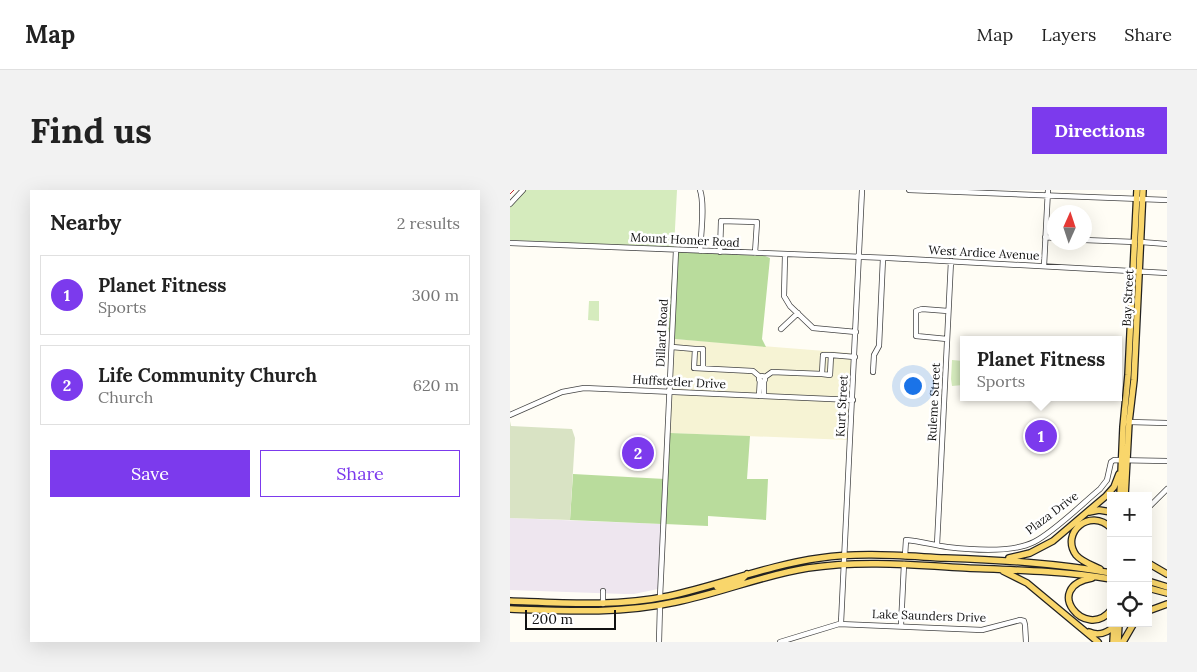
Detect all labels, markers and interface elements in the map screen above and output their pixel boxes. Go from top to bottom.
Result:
text: Map [25,19,75,50]
text: Map [977,23,1013,46]
text: Layers [1041,23,1096,46]
text: Share [1124,23,1172,46]
button: Directions [1032,107,1167,154]
text: Find us [30,108,152,153]
north arrow [1047,205,1092,250]
text: Nearby [50,209,121,236]
text: 2 results [397,213,460,233]
street label: Mount Homer Road [630,229,740,250]
street label: West Ardice Avenue [928,242,1040,263]
street label: Bay Street [1119,269,1137,327]
text: Planet Fitness [98,273,227,297]
text: 1 [64,285,70,305]
text: 300 m [412,285,459,305]
text: Sports [98,297,147,317]
street label: Dillard Road [652,298,671,367]
popup [960,336,1122,401]
text: Planet Fitness [977,347,1105,371]
street label: Ruleme Street [924,362,943,442]
text: Life Community Church [98,363,317,387]
text: Sports [977,371,1025,391]
street label: Huffstetler Drive [632,372,727,391]
your location [900,373,926,399]
street label: Kurt Street [832,374,851,437]
text: 2 [63,375,71,395]
text: 620 m [413,375,459,395]
text: Church [98,387,153,407]
pin: 1 [1025,417,1057,455]
pin: 2 [622,434,654,472]
button: Save [50,450,250,497]
button: Share [260,450,460,497]
street label: Plaza Drive [1022,488,1081,537]
map controls [1107,492,1152,627]
button: + [1107,492,1152,537]
button: − [1107,537,1152,582]
button: locate [1107,582,1152,627]
street label: Lake Saunders Drive [872,606,987,625]
scale bar [525,607,616,630]
text: 200 m [532,610,573,628]

